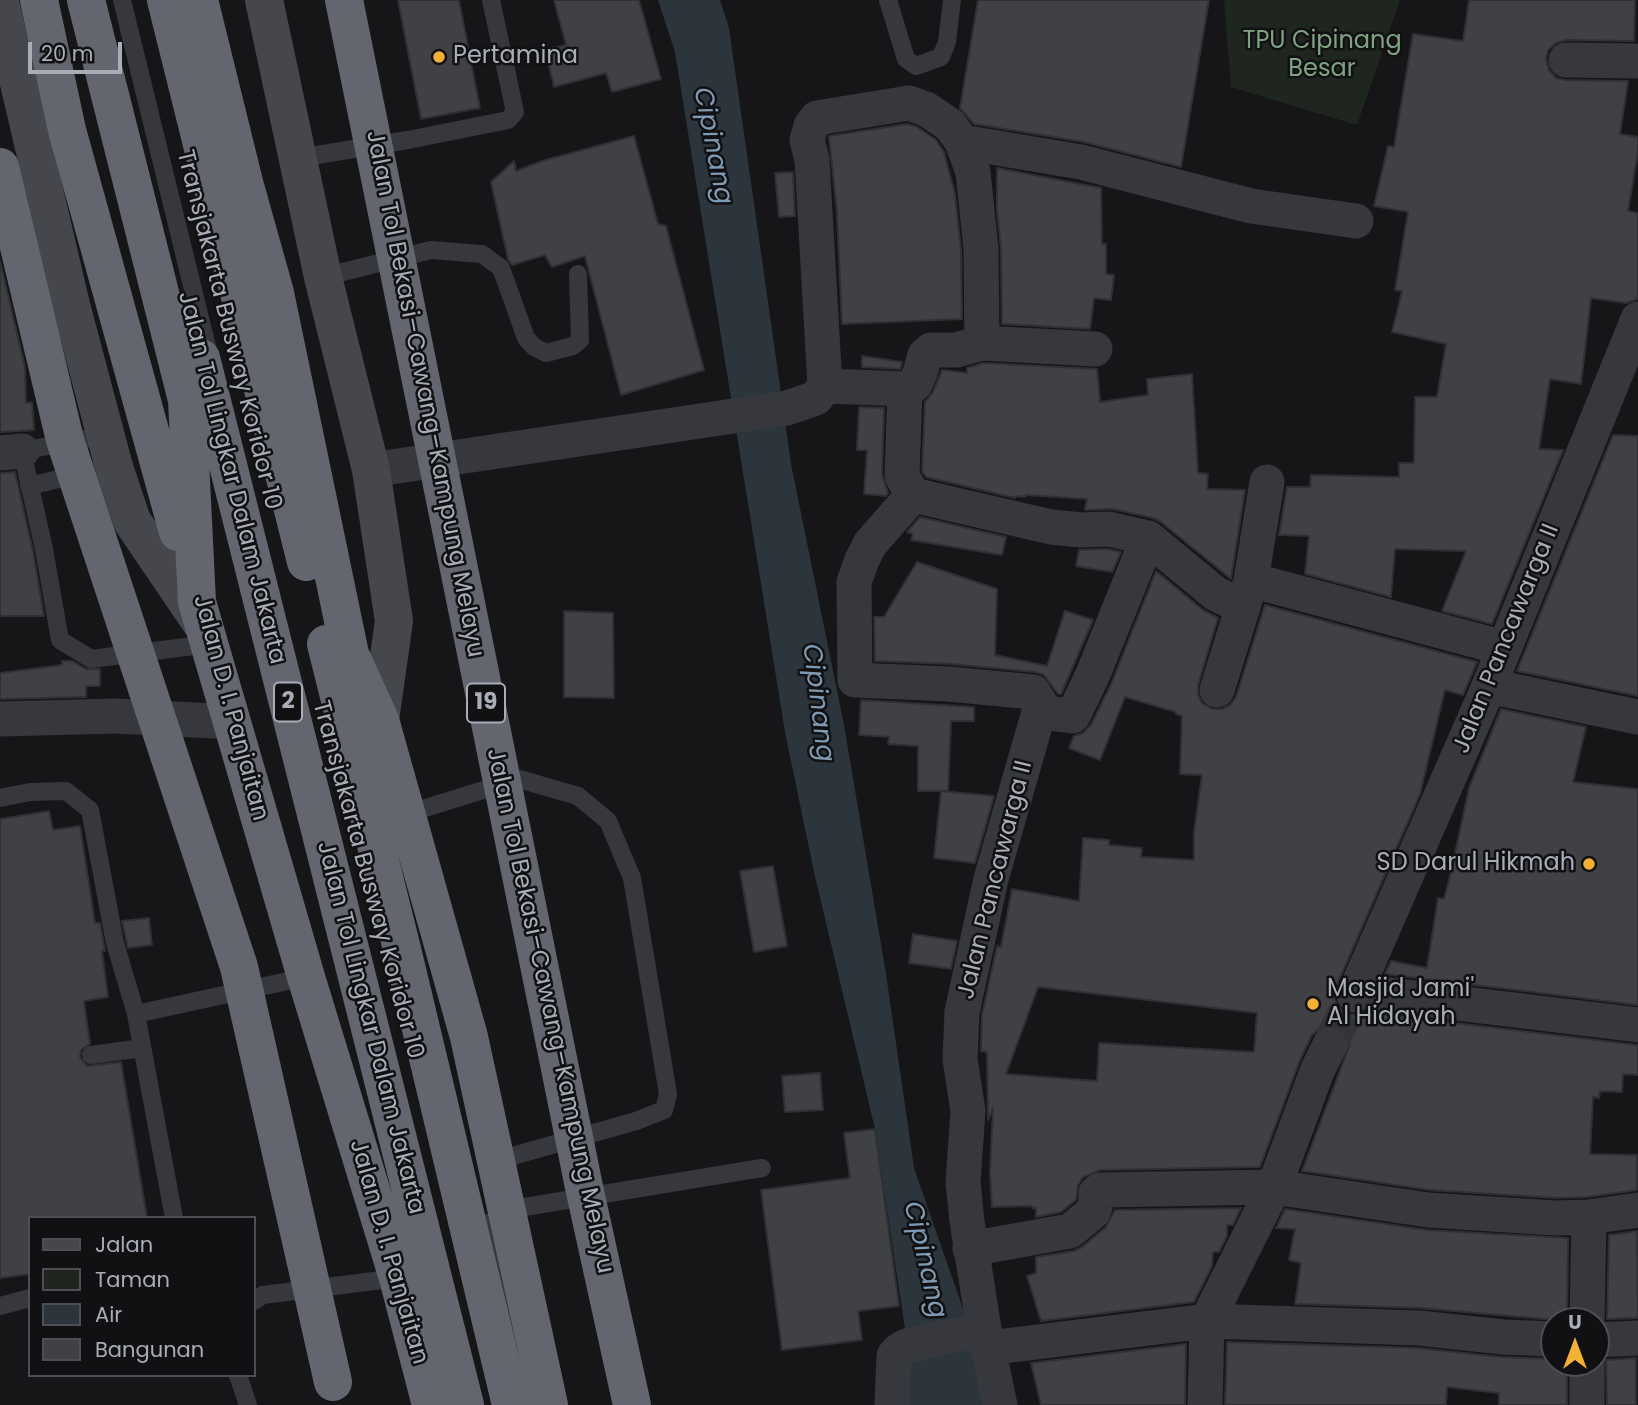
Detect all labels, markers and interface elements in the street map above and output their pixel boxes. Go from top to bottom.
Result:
scale bar [32,28,126,72]
park label: TPU Cipinang Besar [1242,28,1402,84]
text: 20 m [41,39,94,68]
place label: Pertamina [453,43,578,71]
marker: Pertamina [431,49,447,65]
water label: Cipinang [685,85,739,207]
street label: Jalan Tol Bekasi–Cawang–Kampung Melayu [359,128,489,660]
street label: Transjakarta Busway Koridor 10 [169,147,287,513]
street label: Jalan Tol Lingkar Dalam Jakarta [171,289,291,667]
street label: Jalan Pancawarga II [1448,520,1566,758]
street label: Jalan D. I. Panjaitan [186,592,274,824]
water label: Cipinang [794,642,840,764]
road number: 2 [274,682,302,722]
road number: 19 [467,684,505,722]
street label: Transjakarta Busway Koridor 10 [305,698,429,1062]
street label: Jalan Tol Bekasi–Cawang–Kampung Melayu [479,746,619,1276]
street label: Jalan Pancawarga II [952,758,1040,1002]
street label: Jalan Tol Lingkar Dalam Jakarta [310,839,430,1217]
place label: SD Darul Hikmah [1377,850,1575,878]
marker: SD Darul Hikmah [1581,856,1597,872]
place label: Masjid Jami' Al Hidayah [1327,976,1474,1032]
marker: Masjid Jami' Al Hidayah [1305,996,1321,1012]
street label: Jalan D. I. Panjaitan [342,1136,434,1368]
water label: Cipinang [895,1199,953,1321]
legend [28,1216,256,1377]
text: Jalan [95,1230,153,1259]
text: Taman [95,1265,170,1294]
text: Air [95,1300,122,1329]
north arrow [1540,1307,1610,1377]
text: U [1568,1309,1582,1336]
text: Bangunan [95,1335,204,1364]

